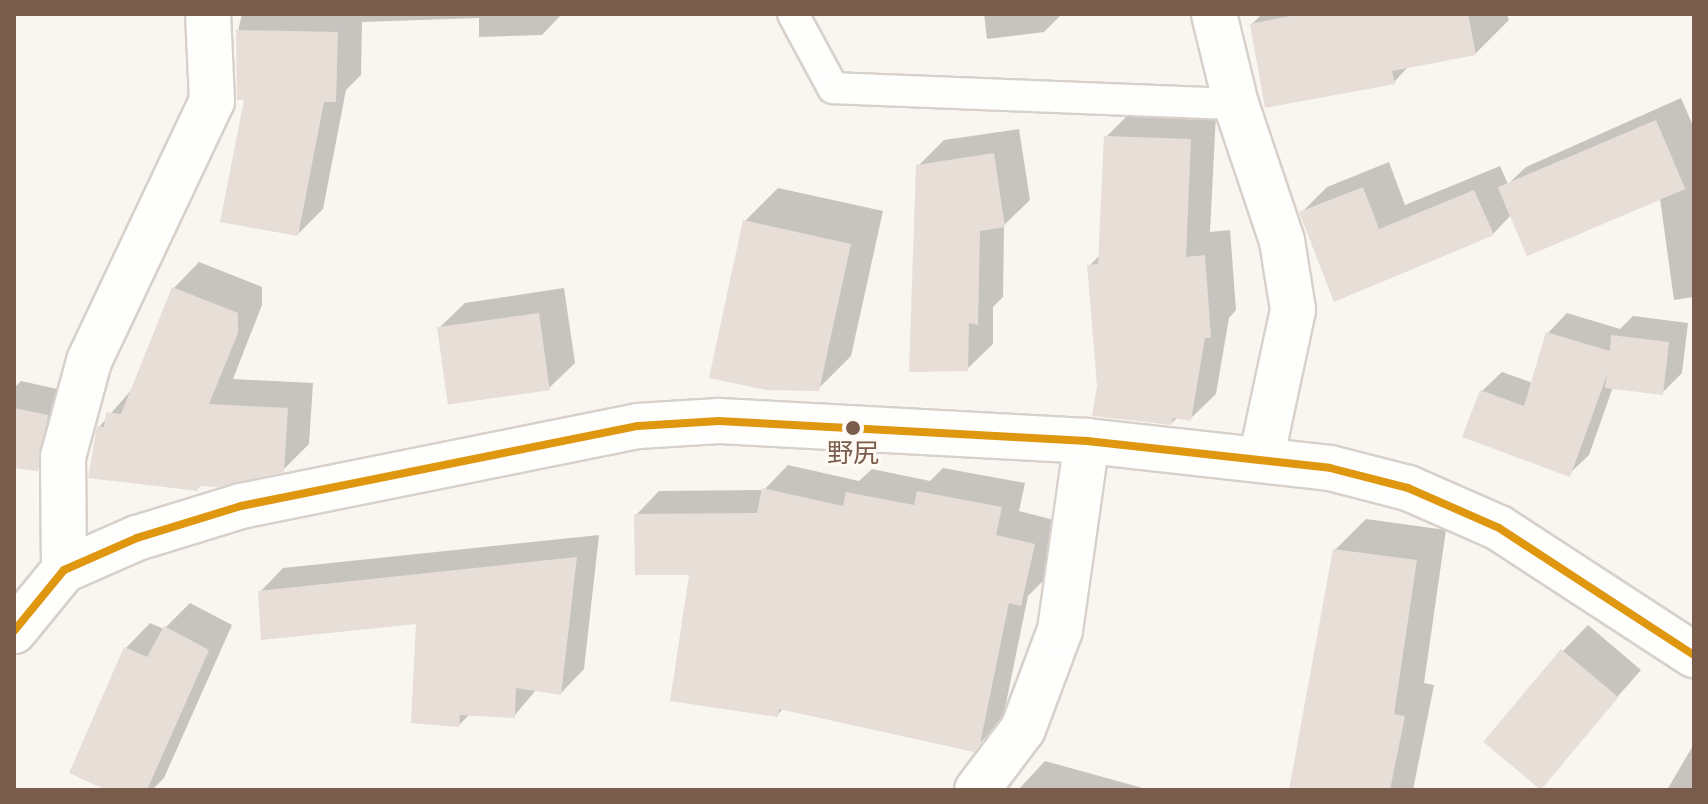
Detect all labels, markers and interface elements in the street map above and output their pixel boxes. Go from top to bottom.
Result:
marker: 野尻 [845,420,861,436]
place label: 野尻 [827,439,879,471]

